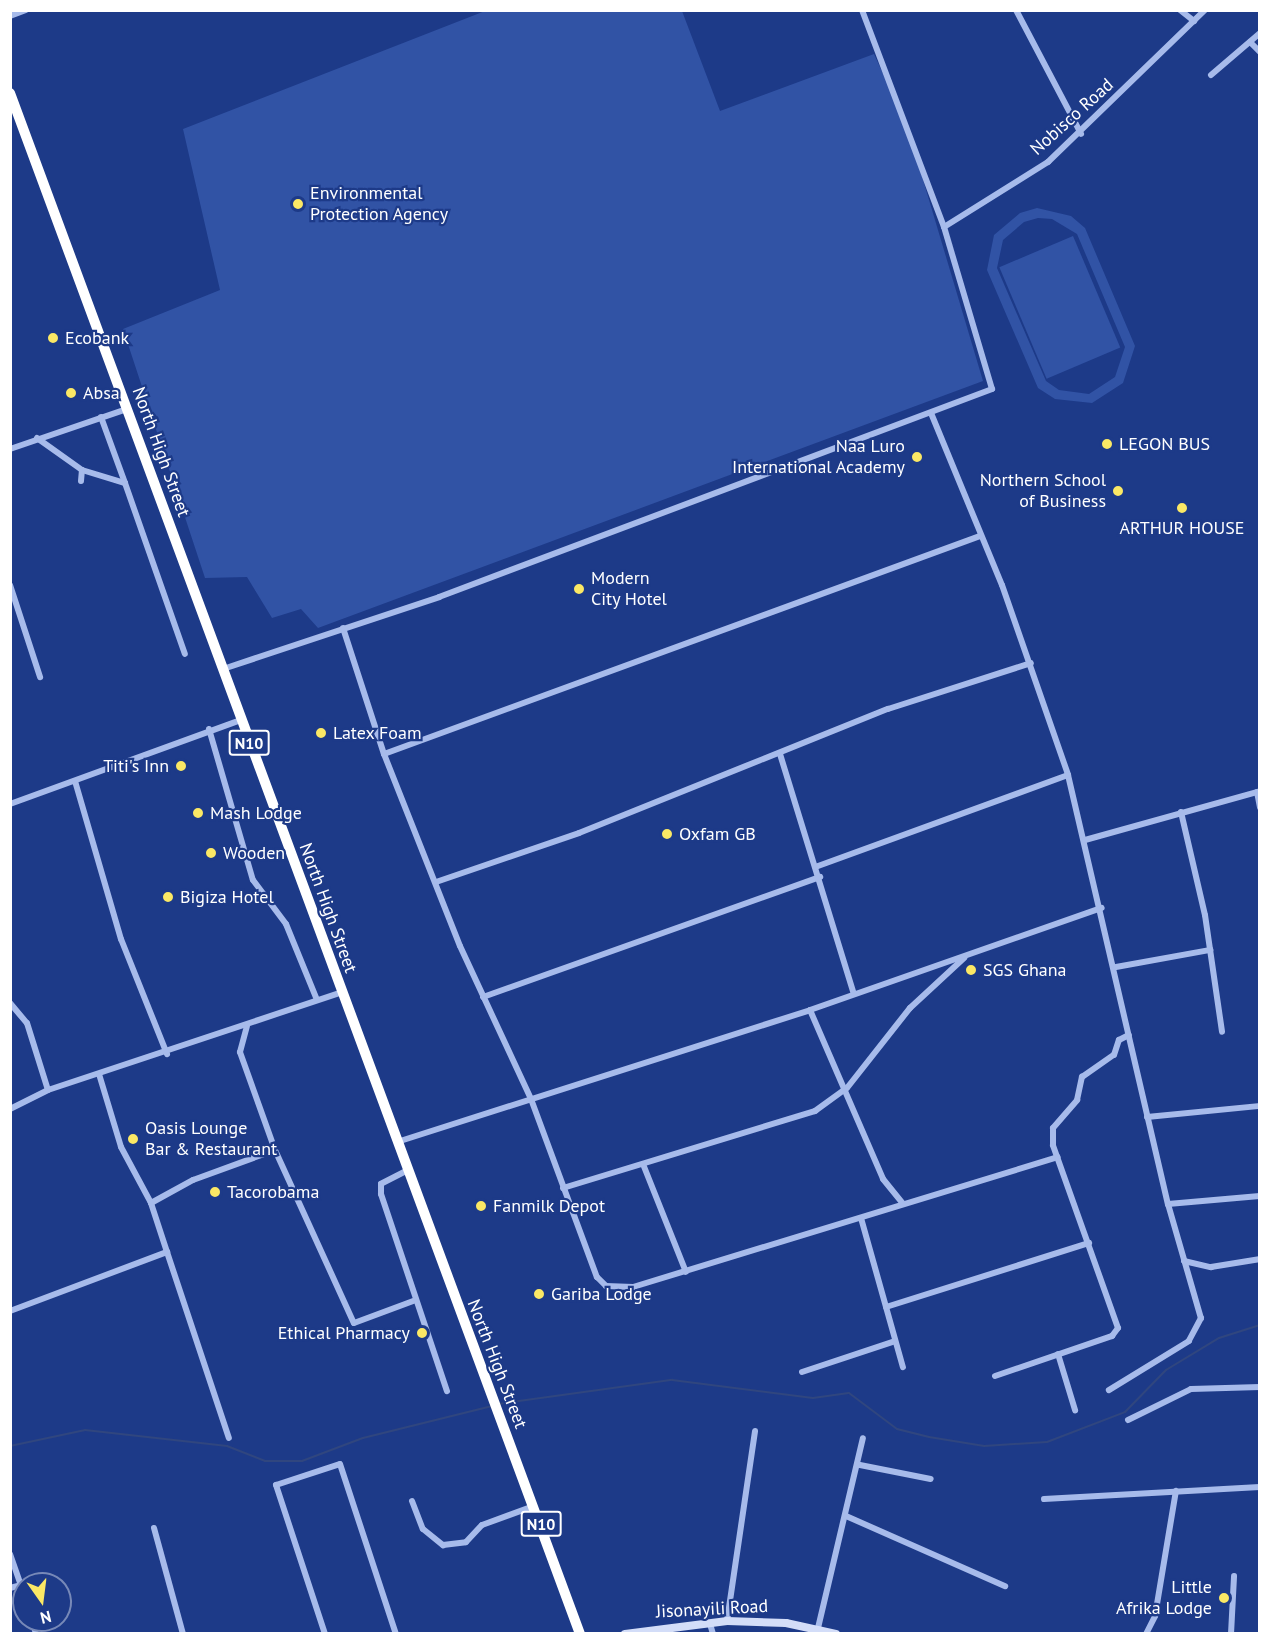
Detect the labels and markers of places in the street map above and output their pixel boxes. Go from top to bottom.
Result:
place label: Environmental Protection Agency [310,183,449,226]
marker: Environmental Protection Agency [291,197,305,211]
place label: Ecobank [65,327,129,349]
marker: Ecobank [46,331,60,345]
place label: Absa [83,382,120,404]
marker: Absa [64,386,78,400]
place label: LEGON BUS [1119,433,1210,455]
place label: Naa Luro International Academy [731,436,905,478]
marker: LEGON BUS [1100,437,1114,451]
marker: Naa Luro International Academy [910,450,924,464]
place label: Northern School of Business [980,470,1106,512]
marker: Northern School of Business [1111,484,1125,498]
marker: ARTHUR HOUSE [1175,501,1189,515]
place label: ARTHUR HOUSE [1120,517,1244,539]
place label: Modern City Hotel [591,568,667,610]
marker: Modern City Hotel [572,582,586,596]
place label: Latex Foam [333,722,422,744]
marker: Latex Foam [314,726,328,740]
place label: Titi's Inn [103,755,169,777]
marker: Titi's Inn [174,759,188,773]
place label: Mash Lodge [210,802,302,824]
marker: Mash Lodge [191,806,205,820]
place label: Oxfam GB [679,823,756,845]
marker: Oxfam GB [660,827,674,841]
place label: Wooden [223,842,285,864]
marker: Wooden [204,846,218,860]
place label: Bigiza Hotel [180,886,274,908]
marker: Bigiza Hotel [161,890,175,904]
place label: SGS Ghana [983,959,1067,981]
marker: SGS Ghana [964,963,978,977]
place label: Oasis Lounge Bar & Restaurant [145,1118,277,1160]
marker: Oasis Lounge Bar & Restaurant [126,1132,140,1146]
place label: Tacorobama [227,1181,319,1203]
marker: Tacorobama [208,1185,222,1199]
place label: Fanmilk Depot [493,1195,606,1217]
marker: Fanmilk Depot [474,1199,488,1213]
place label: Gariba Lodge [551,1283,652,1305]
marker: Gariba Lodge [532,1287,546,1301]
place label: Ethical Pharmacy [278,1322,410,1344]
marker: Ethical Pharmacy [415,1326,429,1340]
place label: Little Afrika Lodge [1116,1577,1212,1620]
marker: Little Afrika Lodge [1217,1591,1231,1605]

